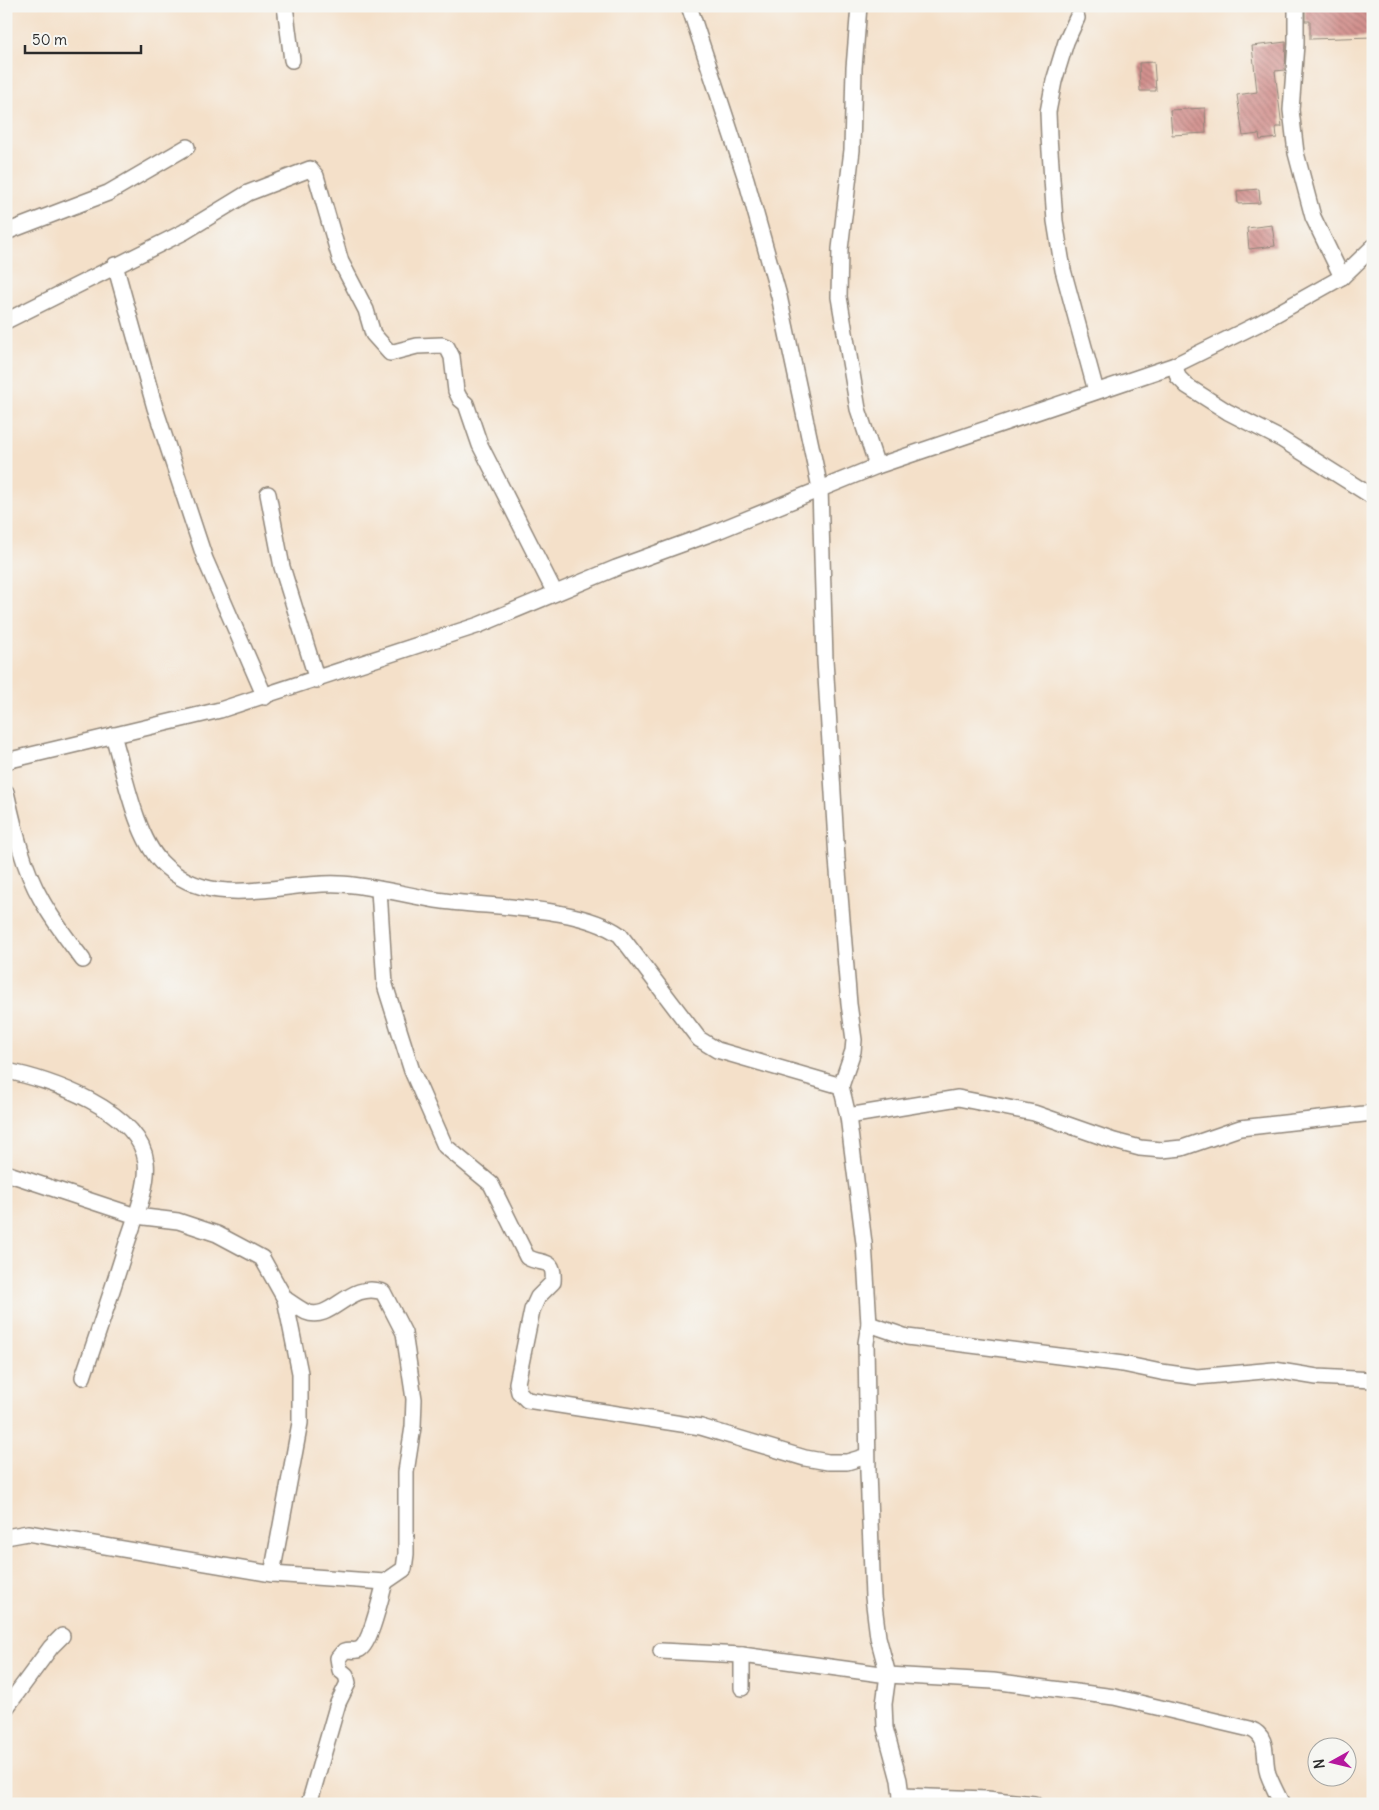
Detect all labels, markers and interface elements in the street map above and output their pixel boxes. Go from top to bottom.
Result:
scale bar [25,22,141,54]
text: 50 m [32,30,67,49]
north arrow [1306,1738,1356,1788]
text: N [1310,1758,1329,1770]

